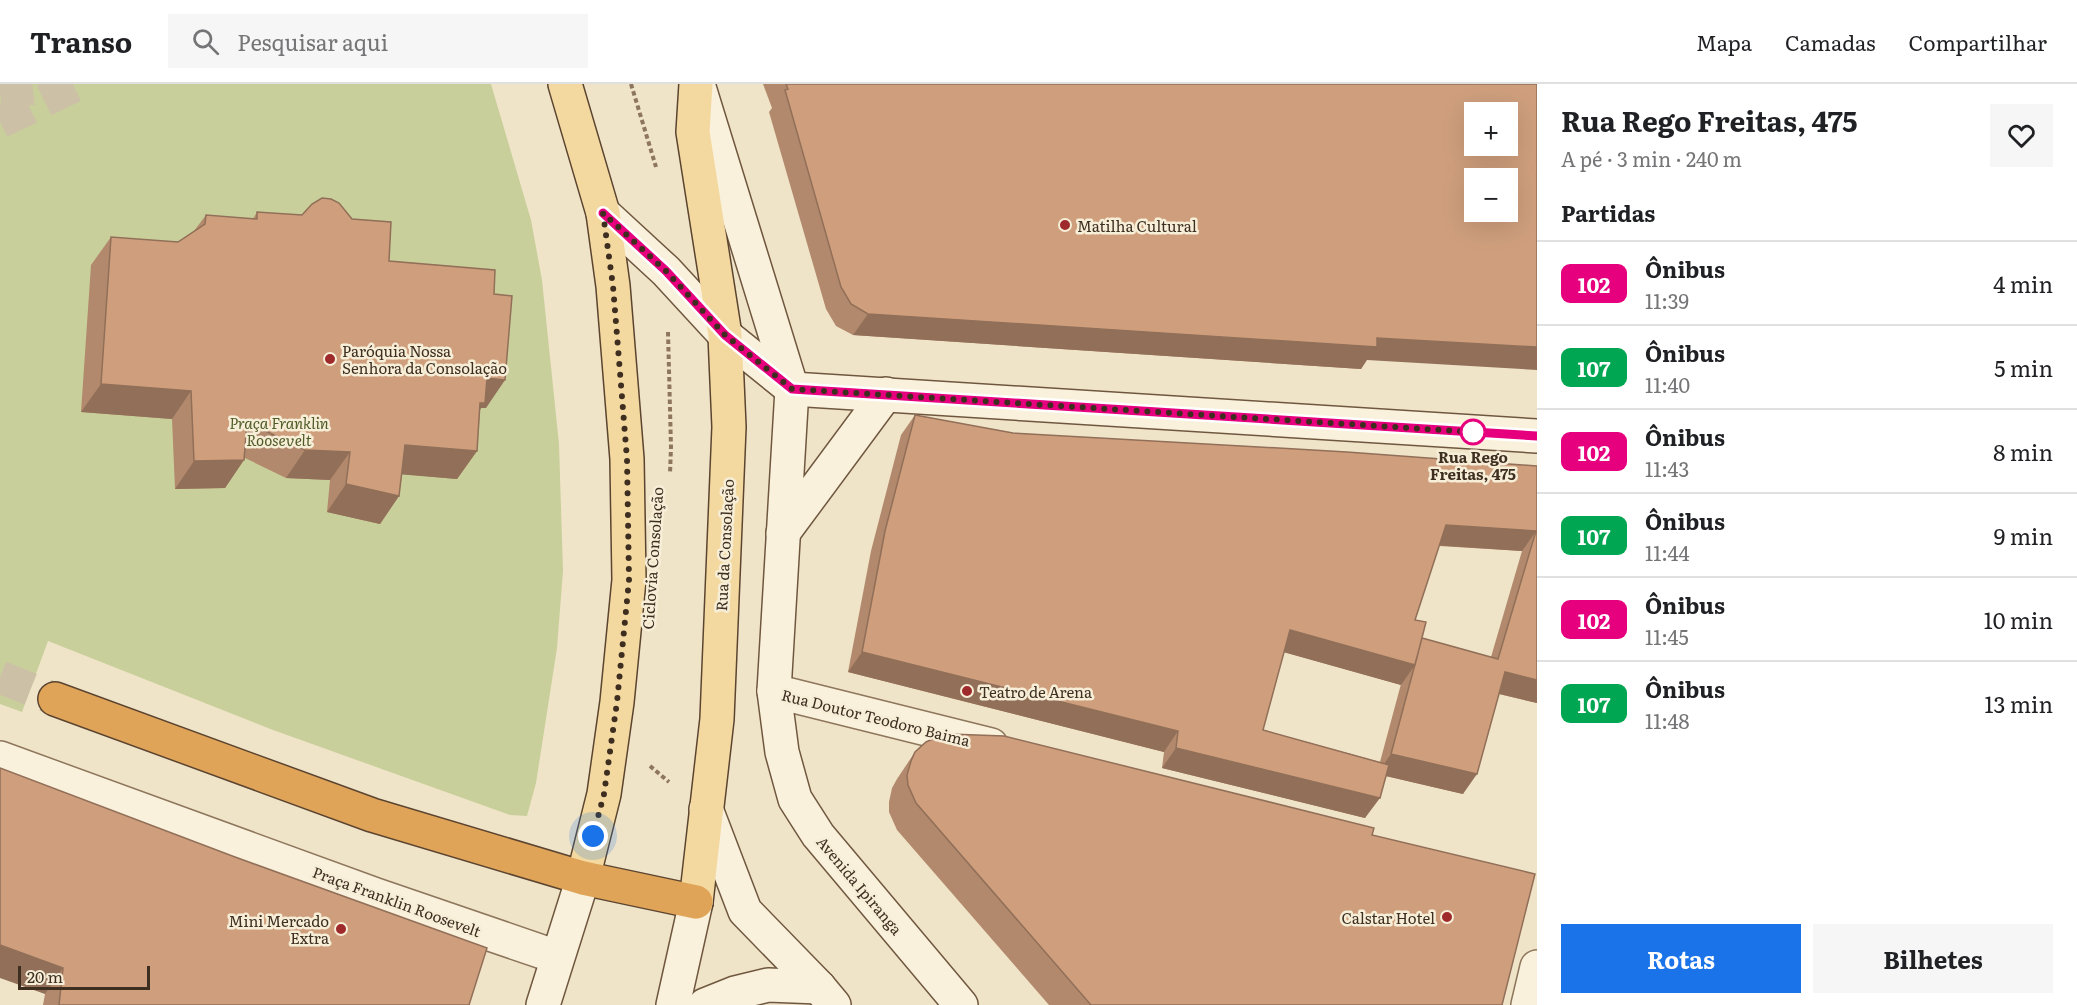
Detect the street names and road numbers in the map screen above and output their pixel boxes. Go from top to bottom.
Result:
street label: Rua da Consolação [709,478,739,612]
street label: Ciclovia Consolação [636,486,668,630]
street label: Rua Doutor Teodoro Baima [779,682,973,752]
street label: Avenida Ipiranga [812,831,909,940]
street label: Praça Franklin Roosevelt [310,860,484,942]

